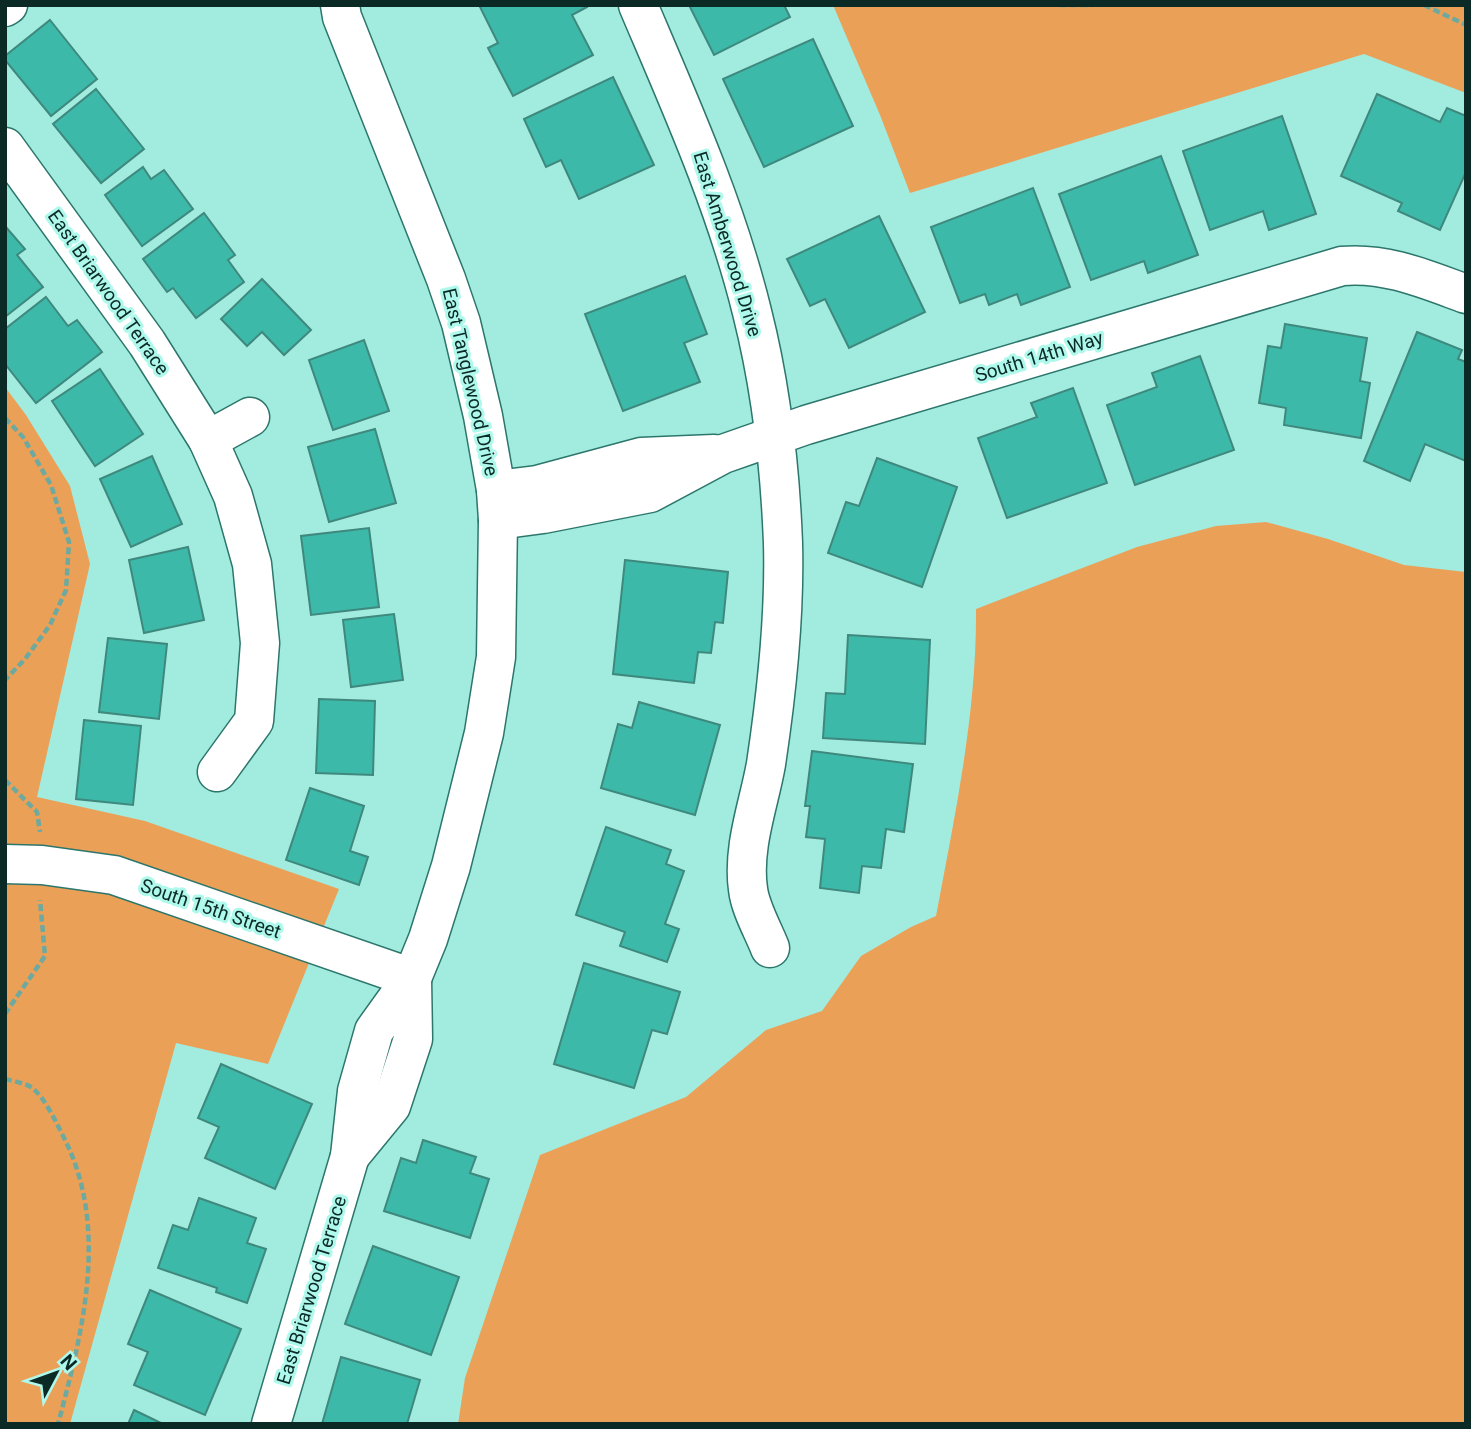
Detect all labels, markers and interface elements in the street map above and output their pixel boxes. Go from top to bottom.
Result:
street label: East Amberwood Drive [688,149,767,339]
street label: East Briarwood Terrace [43,205,174,379]
street label: East Tanglewood Drive [438,286,503,478]
street label: South 14th Way [972,326,1106,387]
street label: South 15th Street [138,874,284,943]
street label: East Briarwood Terrace [272,1193,351,1387]
north arrow [21,1338,91,1408]
text: N [55,1350,82,1375]

